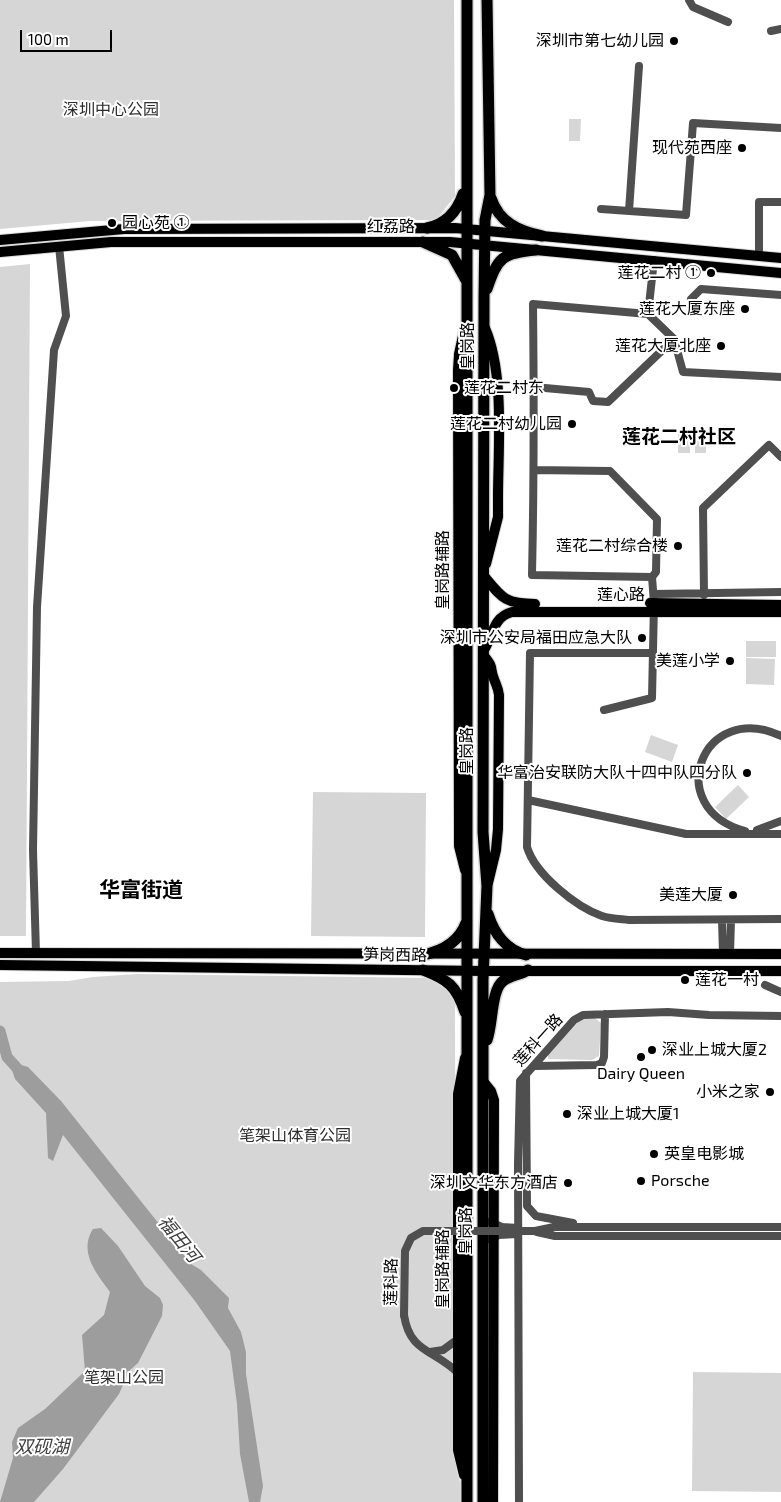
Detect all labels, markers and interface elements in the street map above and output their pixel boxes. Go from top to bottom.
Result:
scale bar [22,20,115,52]
text: 100 m [28,30,69,48]
place label: 深圳市第七幼儿园 [536,31,664,51]
marker: 深圳市第七幼儿园 [668,35,680,47]
park label: 深圳中心公园 [63,100,159,120]
place label: 现代苑西座 [652,138,732,158]
marker: 现代苑西座 [736,142,748,154]
place label: 园心苑 ① [122,213,190,233]
marker: 园心苑 ① [106,217,118,229]
street label: 红荔路 [367,217,415,237]
place label: 莲花二村 ① [617,263,701,283]
marker: 莲花二村 ① [705,267,717,279]
place label: 莲花大厦东座 [639,299,735,319]
marker: 莲花大厦东座 [739,303,751,315]
street label: 皇岗路 [458,322,478,370]
place label: 莲花大厦北座 [615,336,711,356]
marker: 莲花大厦北座 [715,340,727,352]
place label: 莲花二村东 [464,378,544,398]
marker: 莲花二村东 [448,382,460,394]
place label: 莲花二村幼儿园 [450,414,562,434]
marker: 莲花二村幼儿园 [566,418,578,430]
district label: 莲花二村社区 [622,426,736,448]
street label: 皇岗路辅路 [433,530,453,610]
place label: 莲花二村综合楼 [556,536,668,556]
marker: 莲花二村综合楼 [672,540,684,552]
street label: 莲心路 [597,585,645,605]
place label: 深圳市公安局福田应急大队 [440,628,632,648]
marker: 深圳市公安局福田应急大队 [636,632,648,644]
place label: 美莲小学 [656,651,720,671]
marker: 美莲小学 [724,655,736,667]
street label: 皇岗路 [457,727,477,775]
place label: 华富治安联防大队十四中队四分队 [497,763,737,783]
marker: 华富治安联防大队十四中队四分队 [741,767,753,779]
district label: 华富街道 [99,877,183,903]
place label: 美莲大厦 [659,885,723,905]
marker: 美莲大厦 [727,889,739,901]
street label: 笋岗西路 [363,945,427,965]
place label: 莲花一村 [695,970,759,990]
marker: 莲花一村 [679,974,691,986]
street label: 莲科一路 [509,1010,567,1070]
place label: 深业上城大厦2 [662,1040,767,1060]
marker: 深业上城大厦2 [646,1044,658,1056]
marker: Dairy Queen [635,1051,647,1063]
place label: Dairy Queen [597,1064,685,1084]
place label: 小米之家 [696,1082,760,1102]
marker: 小米之家 [764,1086,776,1098]
place label: 深业上城大厦1 [577,1104,679,1124]
marker: 深业上城大厦1 [561,1108,573,1120]
park label: 笔架山体育公园 [239,1126,351,1146]
place label: 英皇电影城 [664,1144,744,1164]
marker: 英皇电影城 [648,1148,660,1160]
place label: Porsche [651,1171,710,1191]
place label: 深圳文华东方酒店 [430,1173,558,1193]
marker: Porsche [635,1175,647,1187]
marker: 深圳文华东方酒店 [562,1177,574,1189]
street label: 皇岗路 [456,1207,476,1255]
water label: 福田河 [154,1211,204,1267]
street label: 皇岗路辅路 [433,1229,453,1309]
street label: 莲科路 [381,1258,401,1306]
park label: 笔架山公园 [84,1368,164,1388]
water label: 双砚湖 [15,1436,69,1458]

